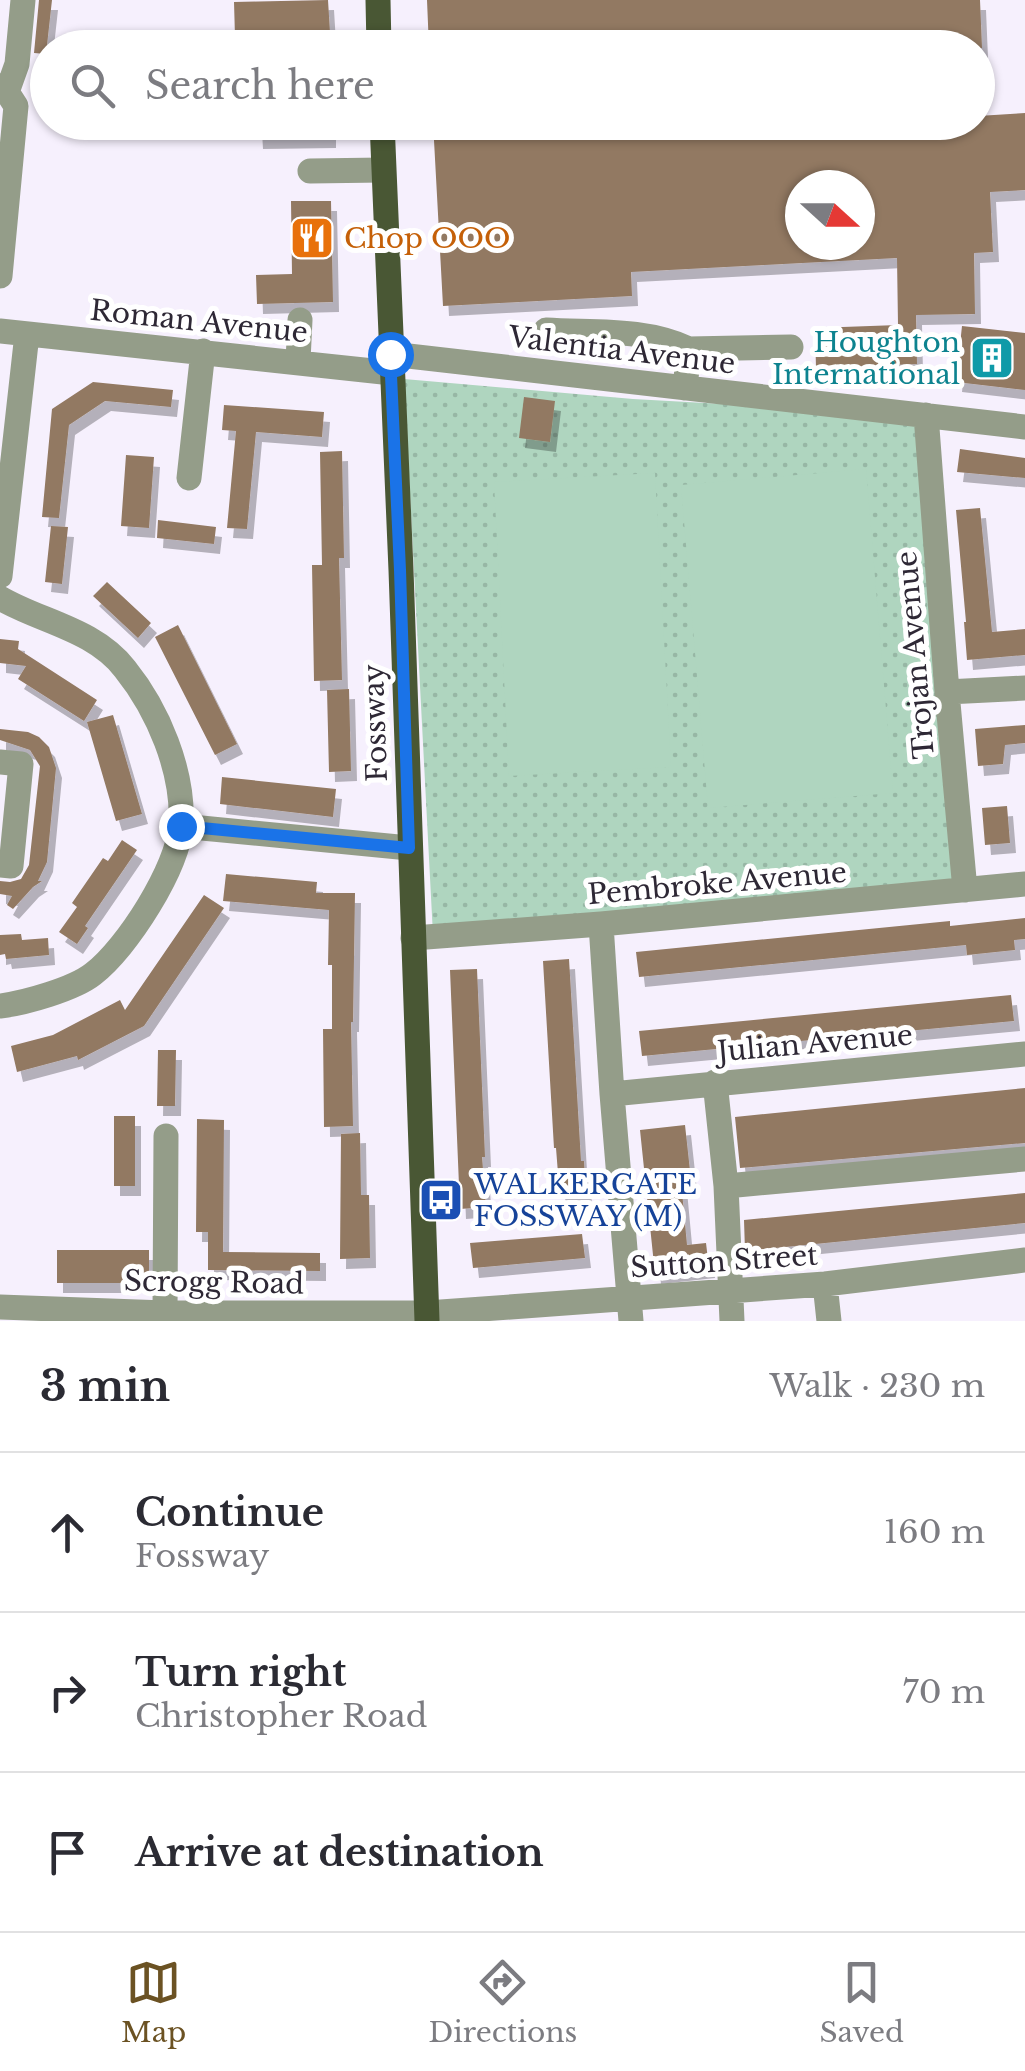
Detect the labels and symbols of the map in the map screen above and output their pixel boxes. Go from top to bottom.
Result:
north arrow [785,170,875,260]
restaurant icon: Chop OOO [289,215,335,261]
place label: Chop OOO [344,221,511,256]
street label: Roman Avenue [88,293,309,350]
street label: Valentia Avenue [506,319,737,382]
place label: Houghton International [772,325,960,392]
route start [368,332,414,378]
building icon: Houghton International [969,335,1015,381]
street label: Trojan Avenue [889,549,942,760]
street label: Fossway [356,664,395,782]
route end [159,804,205,850]
street label: Pembroke Avenue [586,855,848,912]
street label: Julian Avenue [712,1018,914,1070]
place label: WALKERGATE FOSSWAY (M) [473,1167,697,1234]
bus stop icon: WALKERGATE FOSSWAY (M) [418,1177,464,1223]
street label: Sutton Street [629,1237,819,1286]
street label: Scrogg Road [124,1263,304,1302]

